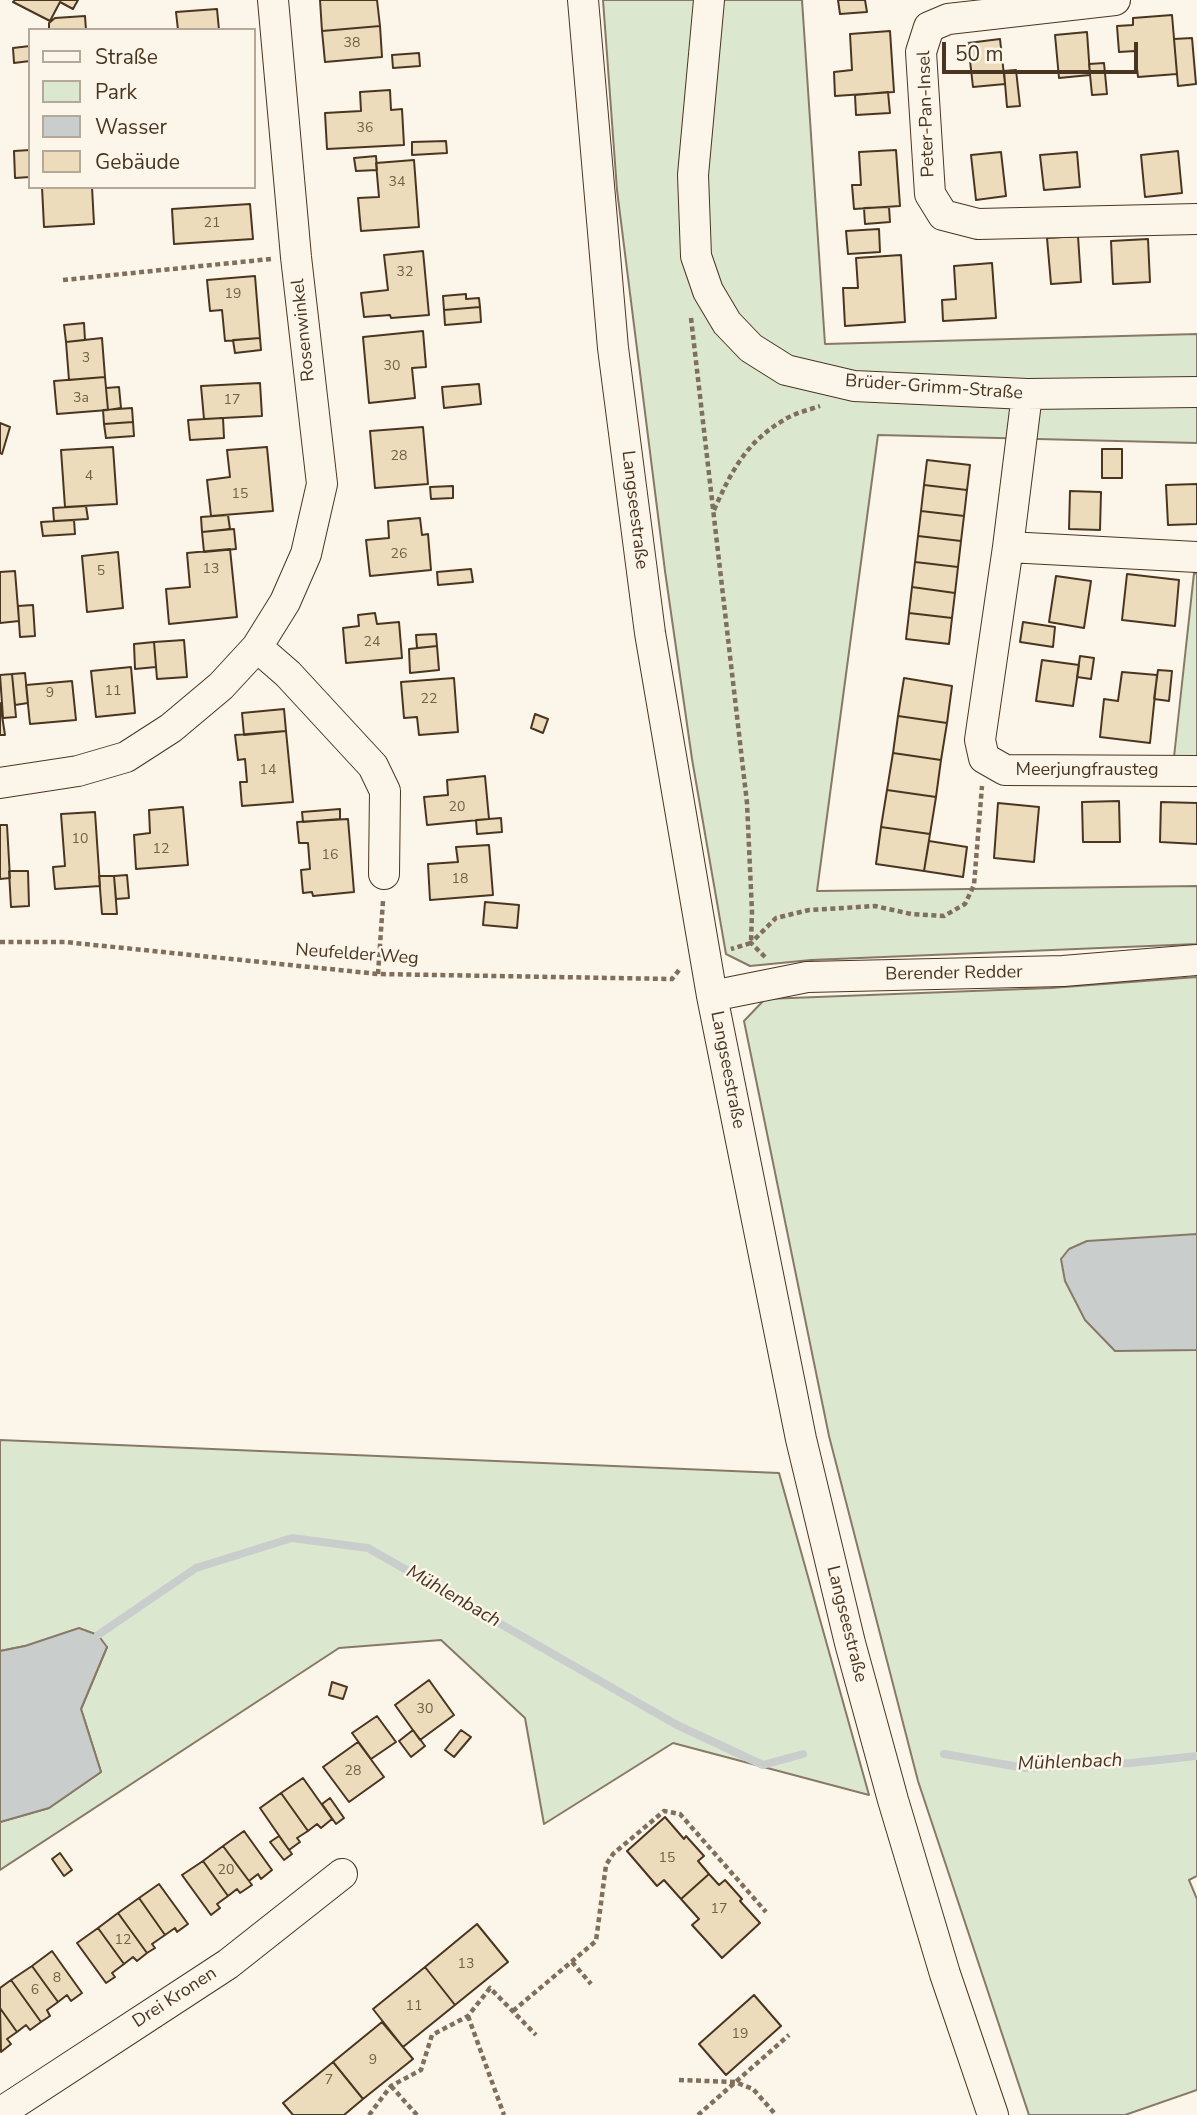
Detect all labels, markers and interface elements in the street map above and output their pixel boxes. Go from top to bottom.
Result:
legend [28,28,256,189]
scale bar [945,28,1141,72]
house number: 38 [344,36,360,52]
text: 50 m [955,40,1004,68]
text: Straße [95,43,158,71]
street label: Peter-Pan-Insel [914,50,940,178]
text: Park [95,78,137,106]
text: Wasser [95,113,167,141]
house number: 36 [357,121,373,137]
text: Gebäude [95,148,180,176]
house number: 34 [389,175,405,191]
house number: 21 [204,216,220,232]
house number: 32 [397,265,413,281]
street label: Rosenwinkel [288,277,320,383]
house number: 19 [225,287,241,303]
house number: 3 [82,351,90,367]
house number: 30 [384,359,400,375]
street label: Brüder-Grimm-Straße [844,371,1024,405]
house number: 3a [73,391,89,407]
house number: 17 [224,393,240,409]
house number: 28 [391,449,407,465]
street label: Langseestraße [616,449,652,571]
house number: 4 [85,469,93,485]
house number: 15 [232,487,248,503]
house number: 26 [391,547,407,563]
house number: 13 [203,562,219,578]
house number: 5 [97,564,105,580]
house number: 24 [364,635,380,651]
house number: 11 [105,684,121,700]
house number: 9 [46,686,54,702]
house number: 22 [421,692,437,708]
street label: Meerjungfrausteg [1016,760,1158,782]
house number: 14 [260,763,276,779]
house number: 20 [449,800,465,816]
house number: 10 [72,832,88,848]
house number: 12 [153,842,169,858]
house number: 16 [322,848,338,864]
house number: 18 [452,872,468,888]
street label: Neufelder Weg [295,940,419,970]
street label: Berender Redder [885,962,1023,986]
street label: Langseestraße [705,1009,749,1131]
water label: Mühlenbach [402,1561,504,1633]
street label: Langseestraße [821,1564,871,1684]
house number: 30 [417,1702,433,1718]
water label: Mühlenbach [1017,1750,1123,1776]
house number: 28 [345,1764,361,1780]
house number: 15 [659,1851,675,1867]
house number: 20 [218,1863,234,1879]
house number: 17 [711,1902,727,1918]
house number: 12 [115,1933,131,1949]
house number: 13 [458,1957,474,1973]
street label: Drei Kronen [129,1963,221,2033]
house number: 8 [53,1971,61,1987]
house number: 6 [31,1983,39,1999]
house number: 11 [406,1999,422,2015]
house number: 19 [732,2027,748,2043]
house number: 9 [369,2053,377,2069]
house number: 7 [325,2073,333,2089]

